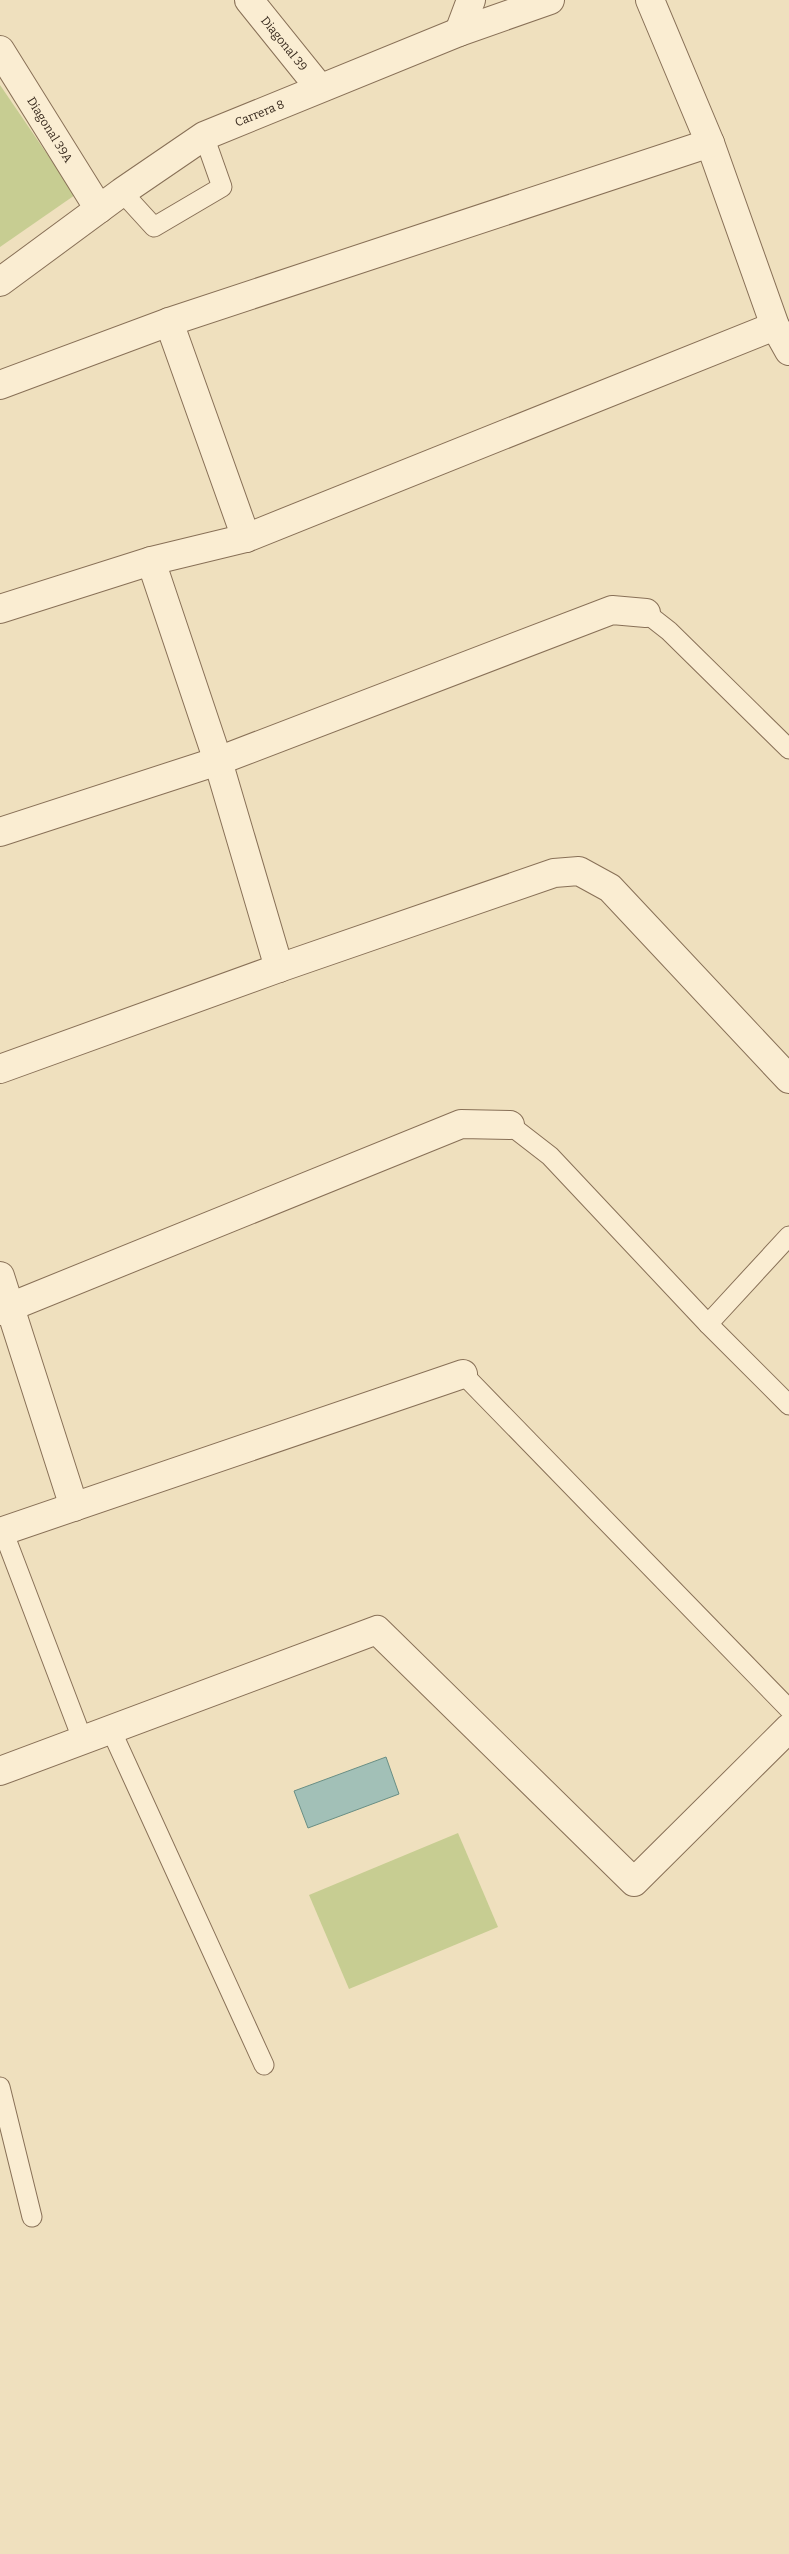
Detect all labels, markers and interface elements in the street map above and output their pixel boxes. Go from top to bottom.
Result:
street label: Diagonal 39 [258,14,310,74]
street label: Diagonal 39A [24,95,76,165]
street label: Carrera 8 [233,97,286,130]

